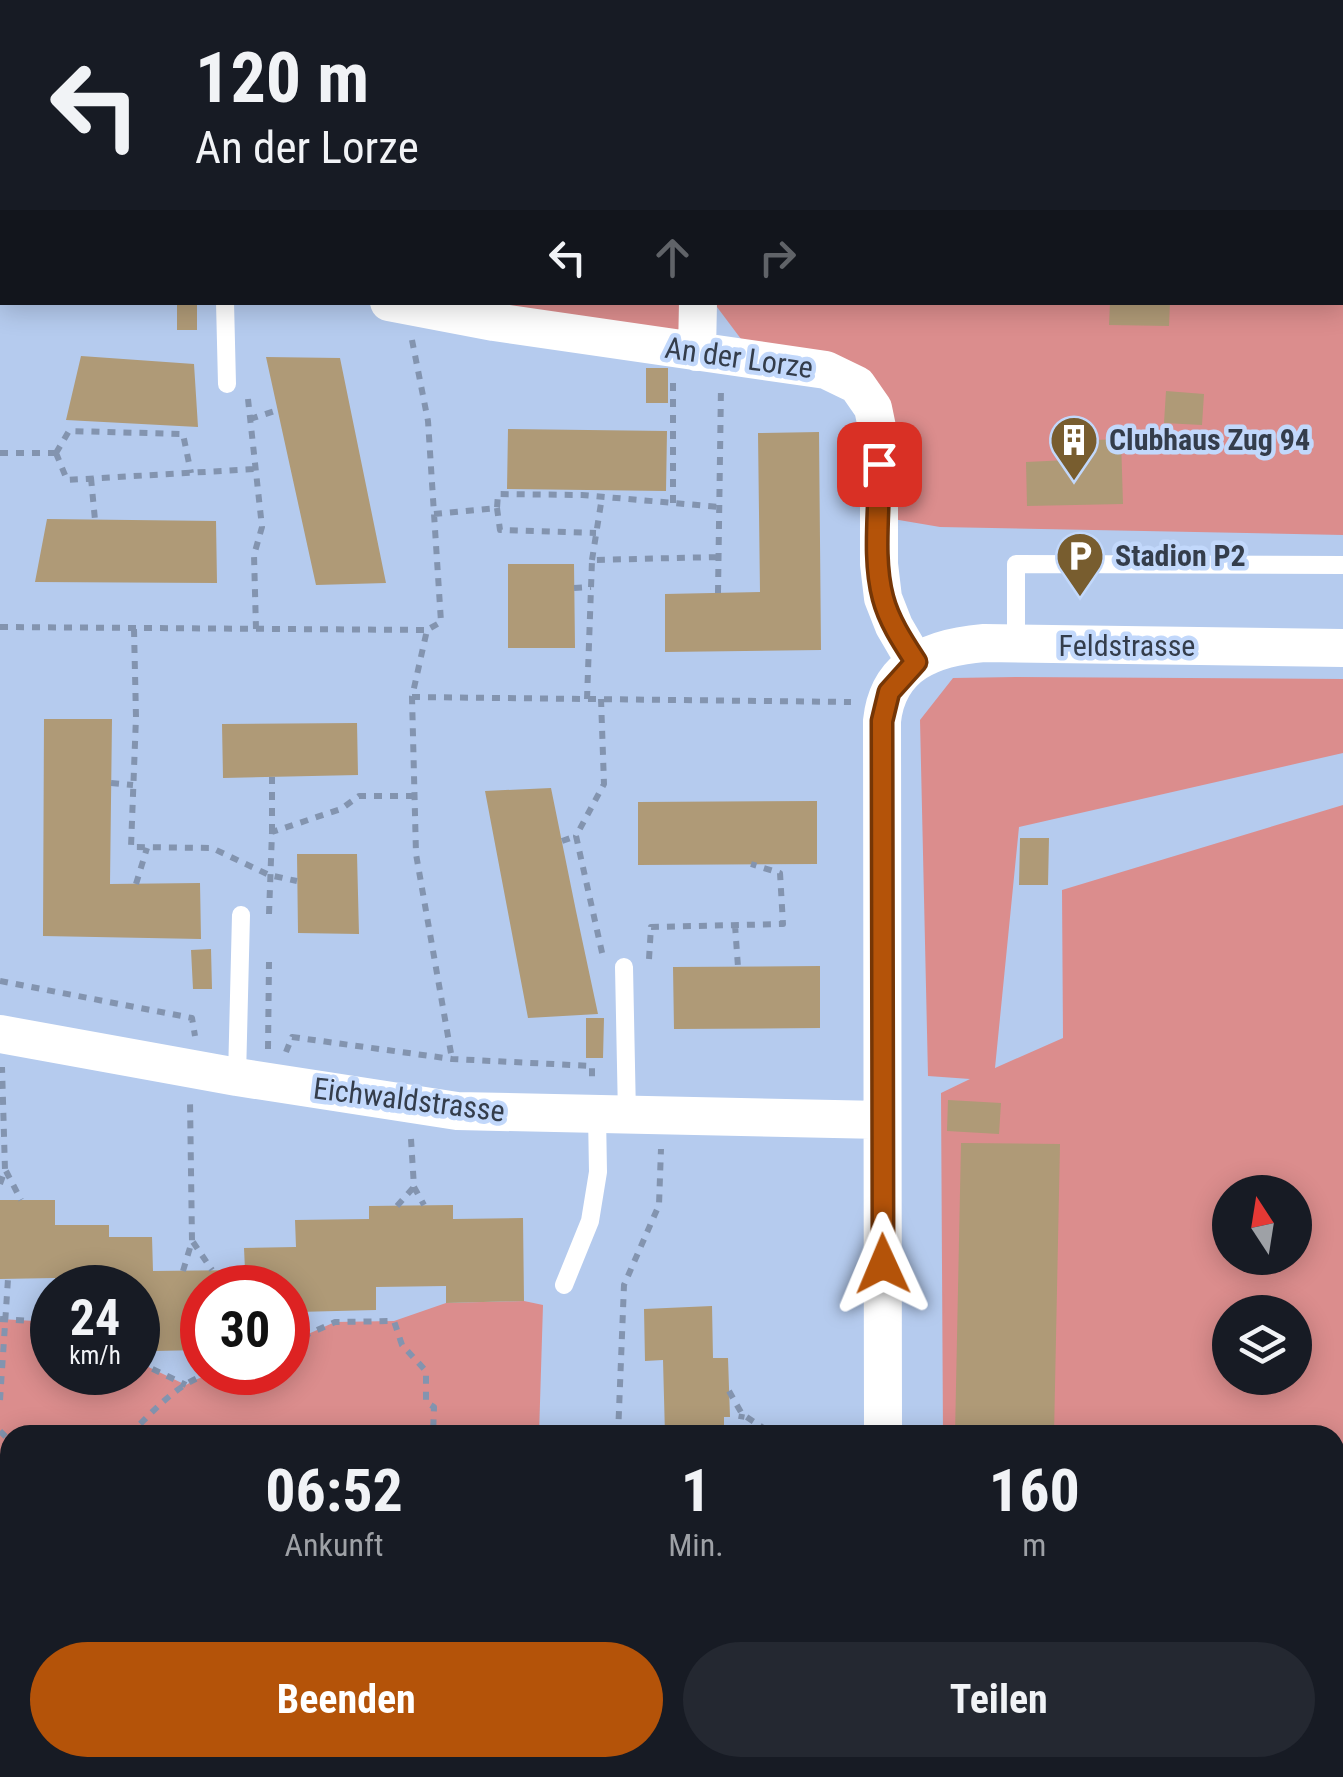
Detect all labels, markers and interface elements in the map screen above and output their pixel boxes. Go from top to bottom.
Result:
text: 120 m [195,37,369,119]
icon: left [30,40,160,170]
text: An der Lorze [195,121,419,174]
icon: left [540,230,595,285]
icon: ahead [645,230,700,285]
icon: right [750,230,805,285]
street label: An der Lorze [663,330,815,385]
building icon: Clubhaus Zug 94 [1048,414,1100,482]
pin [837,422,922,507]
place label: Clubhaus Zug 94 [1109,422,1310,457]
icon: arrive [852,437,907,492]
parking icon: Stadion P2 [1054,530,1106,598]
place label: Stadion P2 [1115,538,1246,573]
street label: Feldstrasse [1059,628,1195,663]
street label: Eichwaldstrasse [311,1070,507,1129]
north arrow [1212,1175,1312,1275]
map controls [1212,1175,1312,1395]
position arrow [831,1212,935,1316]
speed limit sign: 30 [180,1265,310,1395]
text: 24 [70,1289,120,1347]
button: layers [1212,1295,1312,1395]
text: km/h [69,1341,121,1370]
text: 06:52 [265,1455,403,1526]
text: 1 [681,1455,711,1526]
text: 160 [989,1455,1080,1526]
text: Ankunft [285,1526,384,1564]
text: Min. [668,1526,724,1564]
text: m [1022,1526,1046,1564]
button: Beenden [30,1642,663,1757]
button: Teilen [683,1642,1315,1757]

